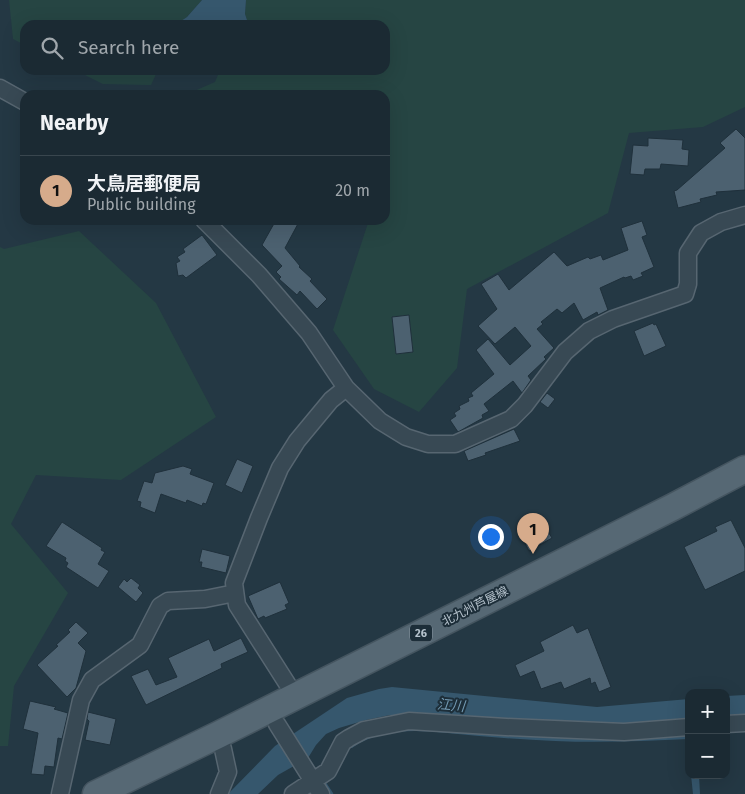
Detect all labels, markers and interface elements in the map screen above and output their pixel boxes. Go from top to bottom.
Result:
search box [20,20,390,75]
icon: search [38,34,66,62]
text: Search here [78,36,179,59]
text: Nearby [40,110,108,136]
text: 大鳥居郵便局 [87,172,201,195]
text: 1 [52,181,60,200]
text: 20 m [335,181,370,200]
text: Public building [87,195,195,214]
pin: 1 [517,513,549,554]
your location [478,524,504,550]
street label: 北九州芦屋線 [440,583,510,629]
road number: 26 [410,624,432,641]
map controls [685,689,730,779]
button: + [685,689,730,734]
water label: 江川 [436,696,468,715]
button: − [685,734,730,779]

